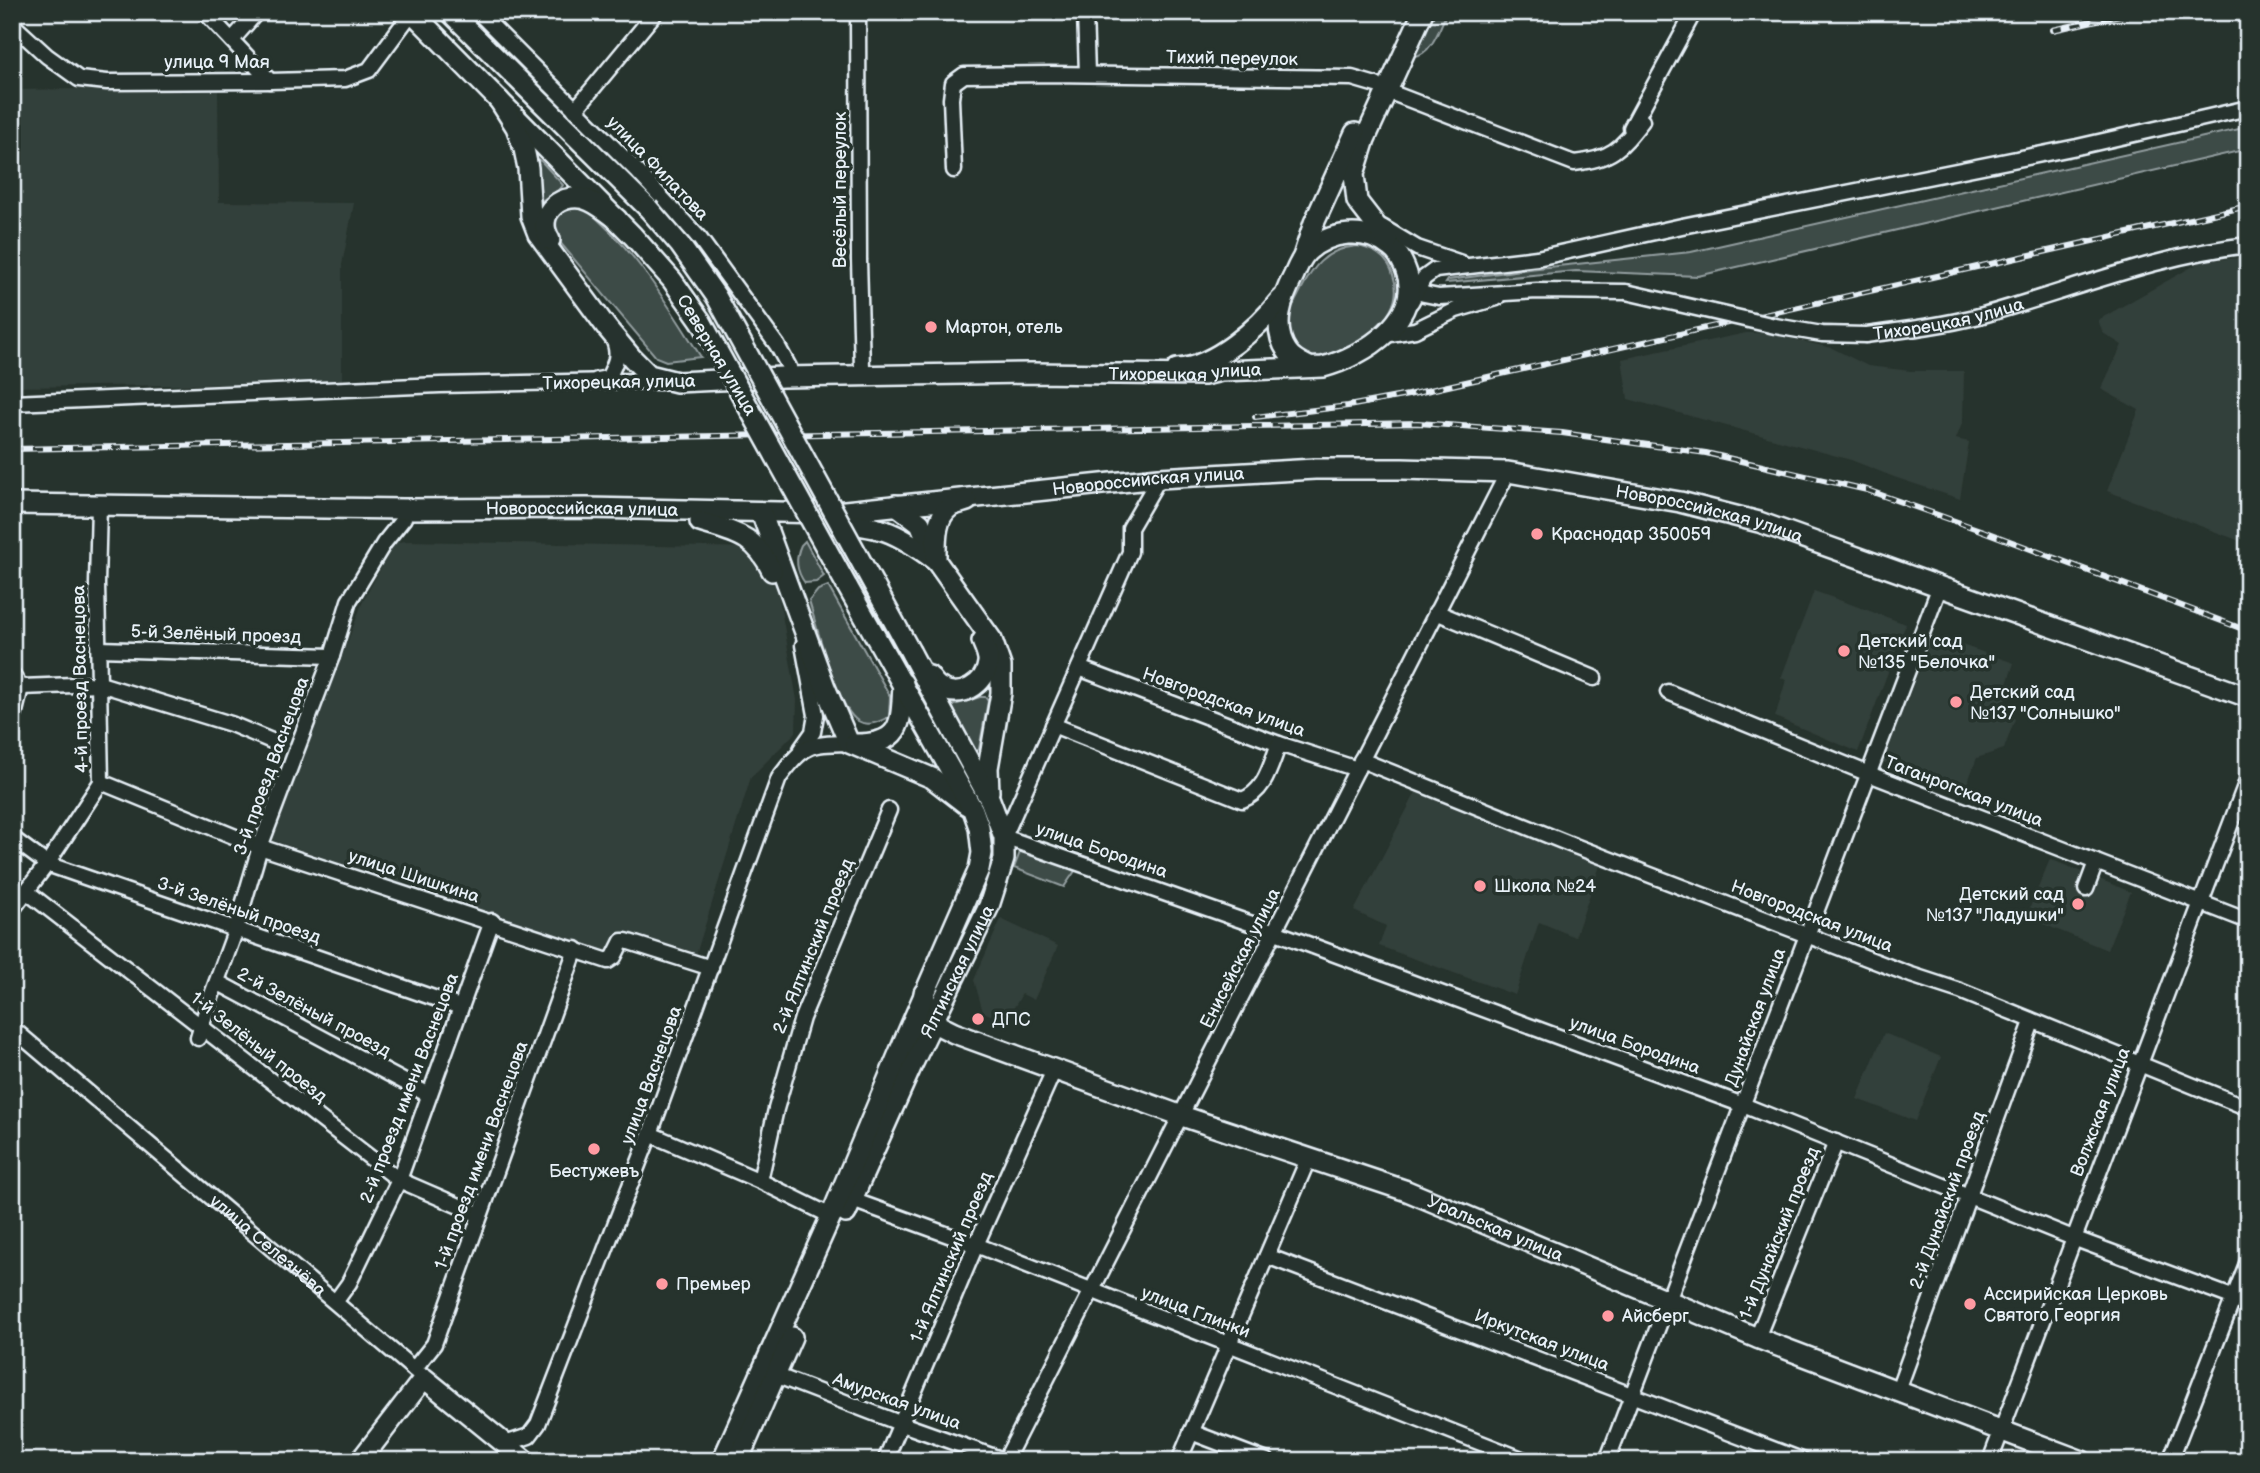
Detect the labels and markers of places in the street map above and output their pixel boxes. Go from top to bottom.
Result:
place label: Мартон, отель [945,317,1063,338]
marker: Мартон, отель [923,319,939,335]
place label: Краснодар 350059 [1551,524,1711,545]
marker: Краснодар 350059 [1529,526,1545,542]
place label: Детский сад №135 "Белочка" [1858,631,1995,673]
marker: Детский сад №135 "Белочка" [1836,643,1852,659]
place label: Детский сад №137 "Солнышко" [1970,682,2121,724]
marker: Детский сад №137 "Солнышко" [1948,694,1964,710]
place label: Школа №24 [1494,876,1596,897]
marker: Школа №24 [1472,878,1488,894]
place label: Детский сад №137 "Ладушки" [1926,884,2064,926]
marker: Детский сад №137 "Ладушки" [2070,896,2086,912]
place label: ДПС [992,1009,1030,1030]
marker: ДПС [970,1011,986,1027]
marker: Бестужевъ [586,1141,602,1157]
place label: Бестужевъ [549,1161,639,1182]
place label: Премьер [676,1274,751,1295]
marker: Премьер [654,1276,670,1292]
place label: Ассирийская Церковь Святого Георгия [1983,1284,2168,1326]
marker: Ассирийская Церковь Святого Георгия [1962,1296,1978,1312]
place label: Айсберг [1621,1306,1689,1327]
marker: Айсберг [1600,1308,1616,1324]

